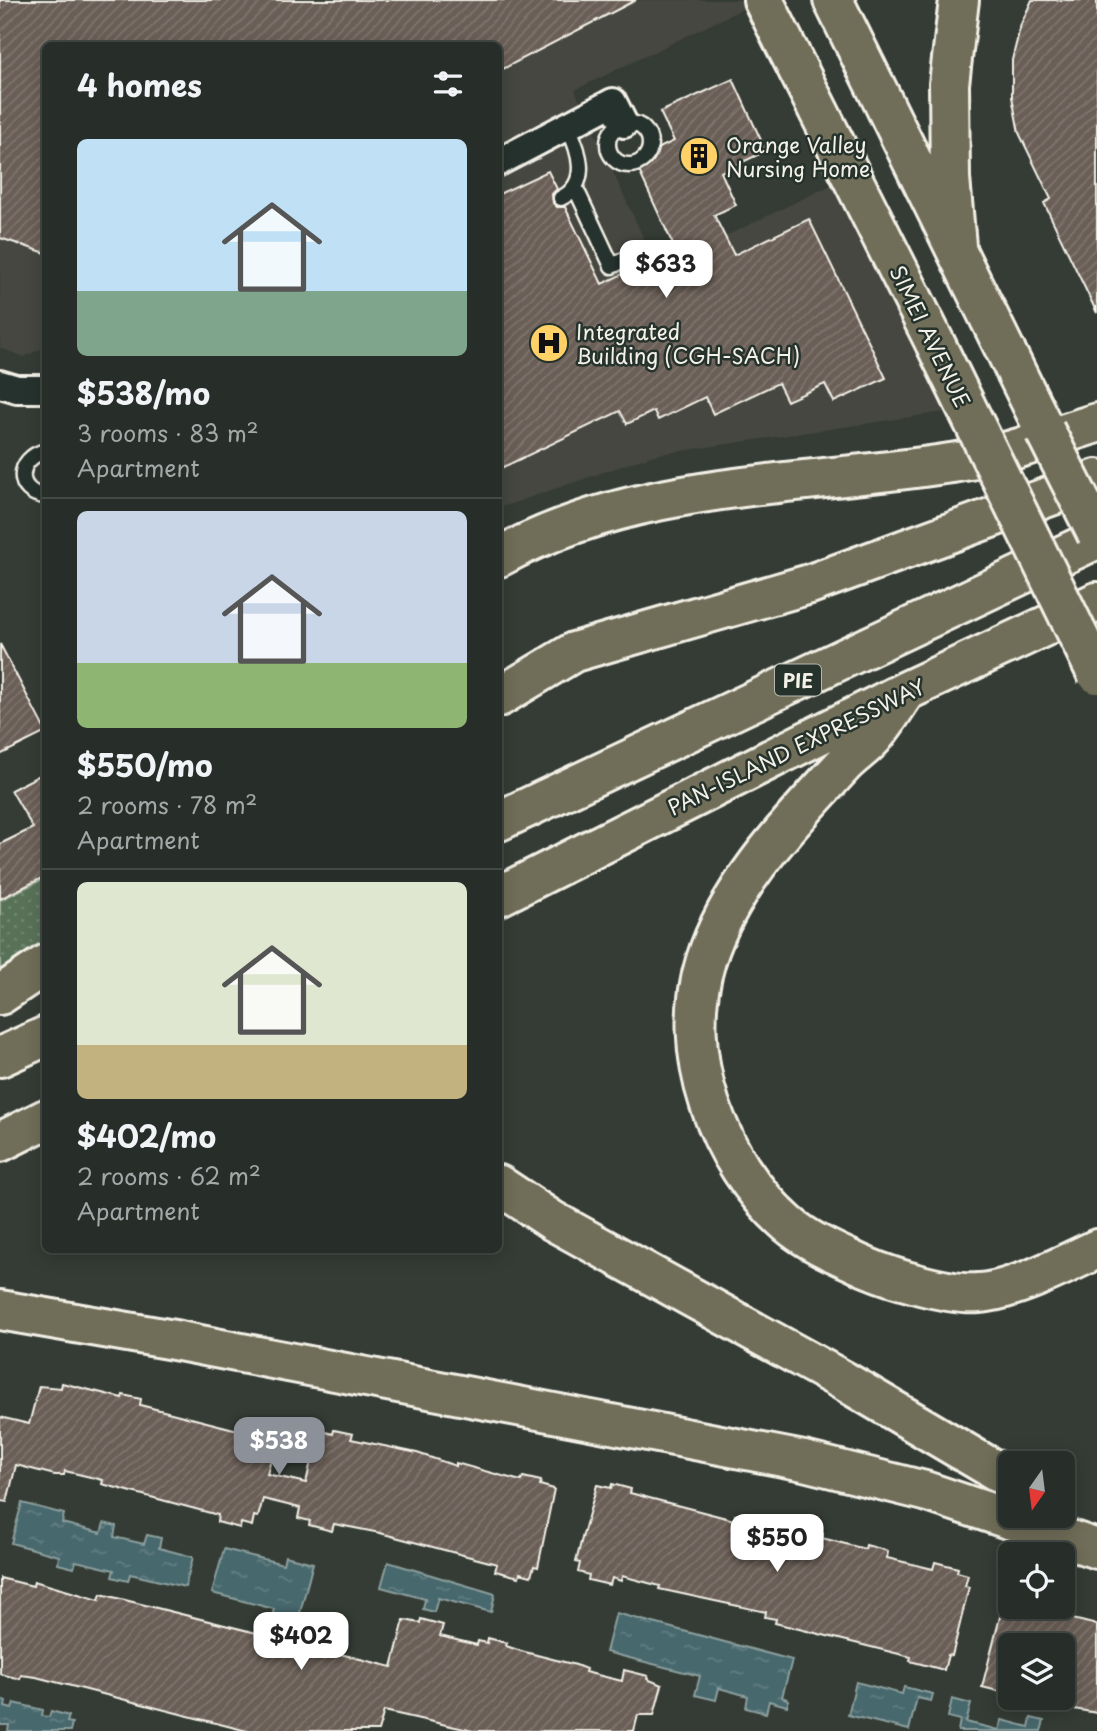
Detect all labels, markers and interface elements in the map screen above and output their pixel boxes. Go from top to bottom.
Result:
text: 4 homes [77,62,202,107]
icon: filters [429,65,467,103]
place label: Orange Valley Nursing Home [726,128,870,184]
building icon: Orange Valley Nursing Home [678,135,720,177]
icon: home [209,184,335,310]
pin: $633 [625,240,707,300]
text: $633 [636,245,696,280]
street label: SIMEI AVENUE [883,260,979,412]
place label: Integrated Building (CGH-SACH) [576,315,800,371]
hospital icon: Integrated Building (CGH-SACH) [528,322,570,364]
text: $538/mo [77,370,210,415]
text: 3 rooms · 83 m² [77,415,259,450]
text: Apartment [77,450,200,485]
icon: home [209,556,335,682]
road number: PIE [775,664,821,695]
street label: PAN-ISLAND EXPRESSWAY [662,669,931,822]
text: $550/mo [77,742,213,787]
text: 2 rooms · 78 m² [77,787,257,822]
text: Apartment [77,822,200,857]
icon: home [209,927,335,1053]
text: $402/mo [77,1113,216,1158]
text: 2 rooms · 62 m² [77,1158,261,1193]
text: Apartment [77,1193,200,1228]
pin: $538 [238,1418,320,1477]
text: $538 [250,1422,308,1457]
north arrow [998,1451,1074,1528]
map controls [998,1451,1075,1710]
pin: $550 [736,1514,818,1574]
text: $550 [747,1519,807,1554]
button: locate [998,1542,1075,1619]
pin: $402 [260,1612,342,1672]
text: $402 [269,1617,333,1652]
button: layers [998,1633,1075,1710]

